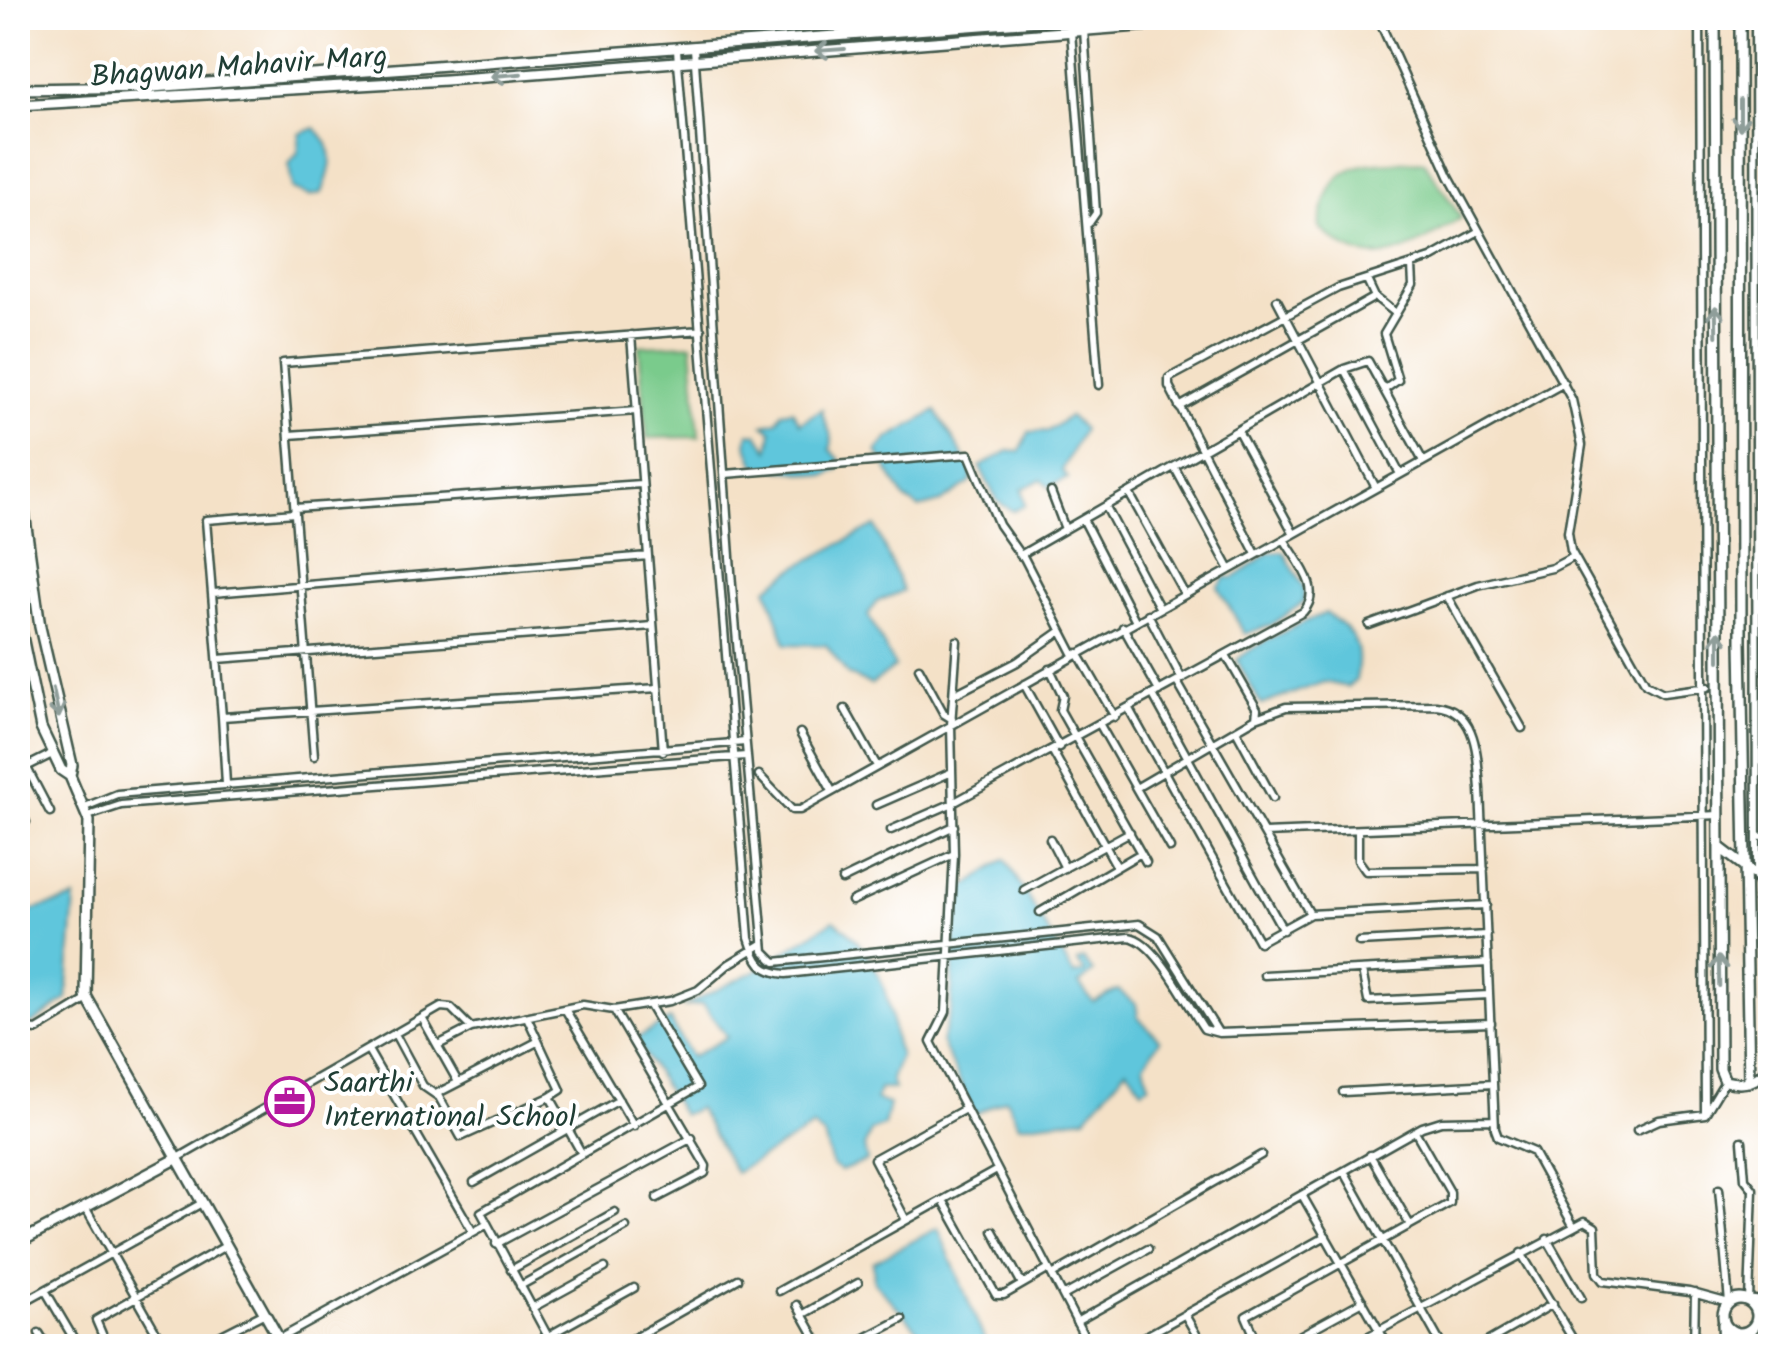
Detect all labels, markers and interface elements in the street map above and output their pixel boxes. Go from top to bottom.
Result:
street label: Bhagwan Mahavir Marg [89,34,389,102]
one-way arrow [814,40,846,59]
one-way arrow [490,66,522,85]
one-way arrow [1730,98,1750,130]
one-way arrow [1706,306,1726,338]
one-way arrow [1710,631,1728,664]
one-way arrow [48,686,66,718]
one-way arrow [1709,956,1728,988]
place label: Saarthi International School [324,1060,576,1142]
office icon: Saarthi International School [263,1075,315,1127]

